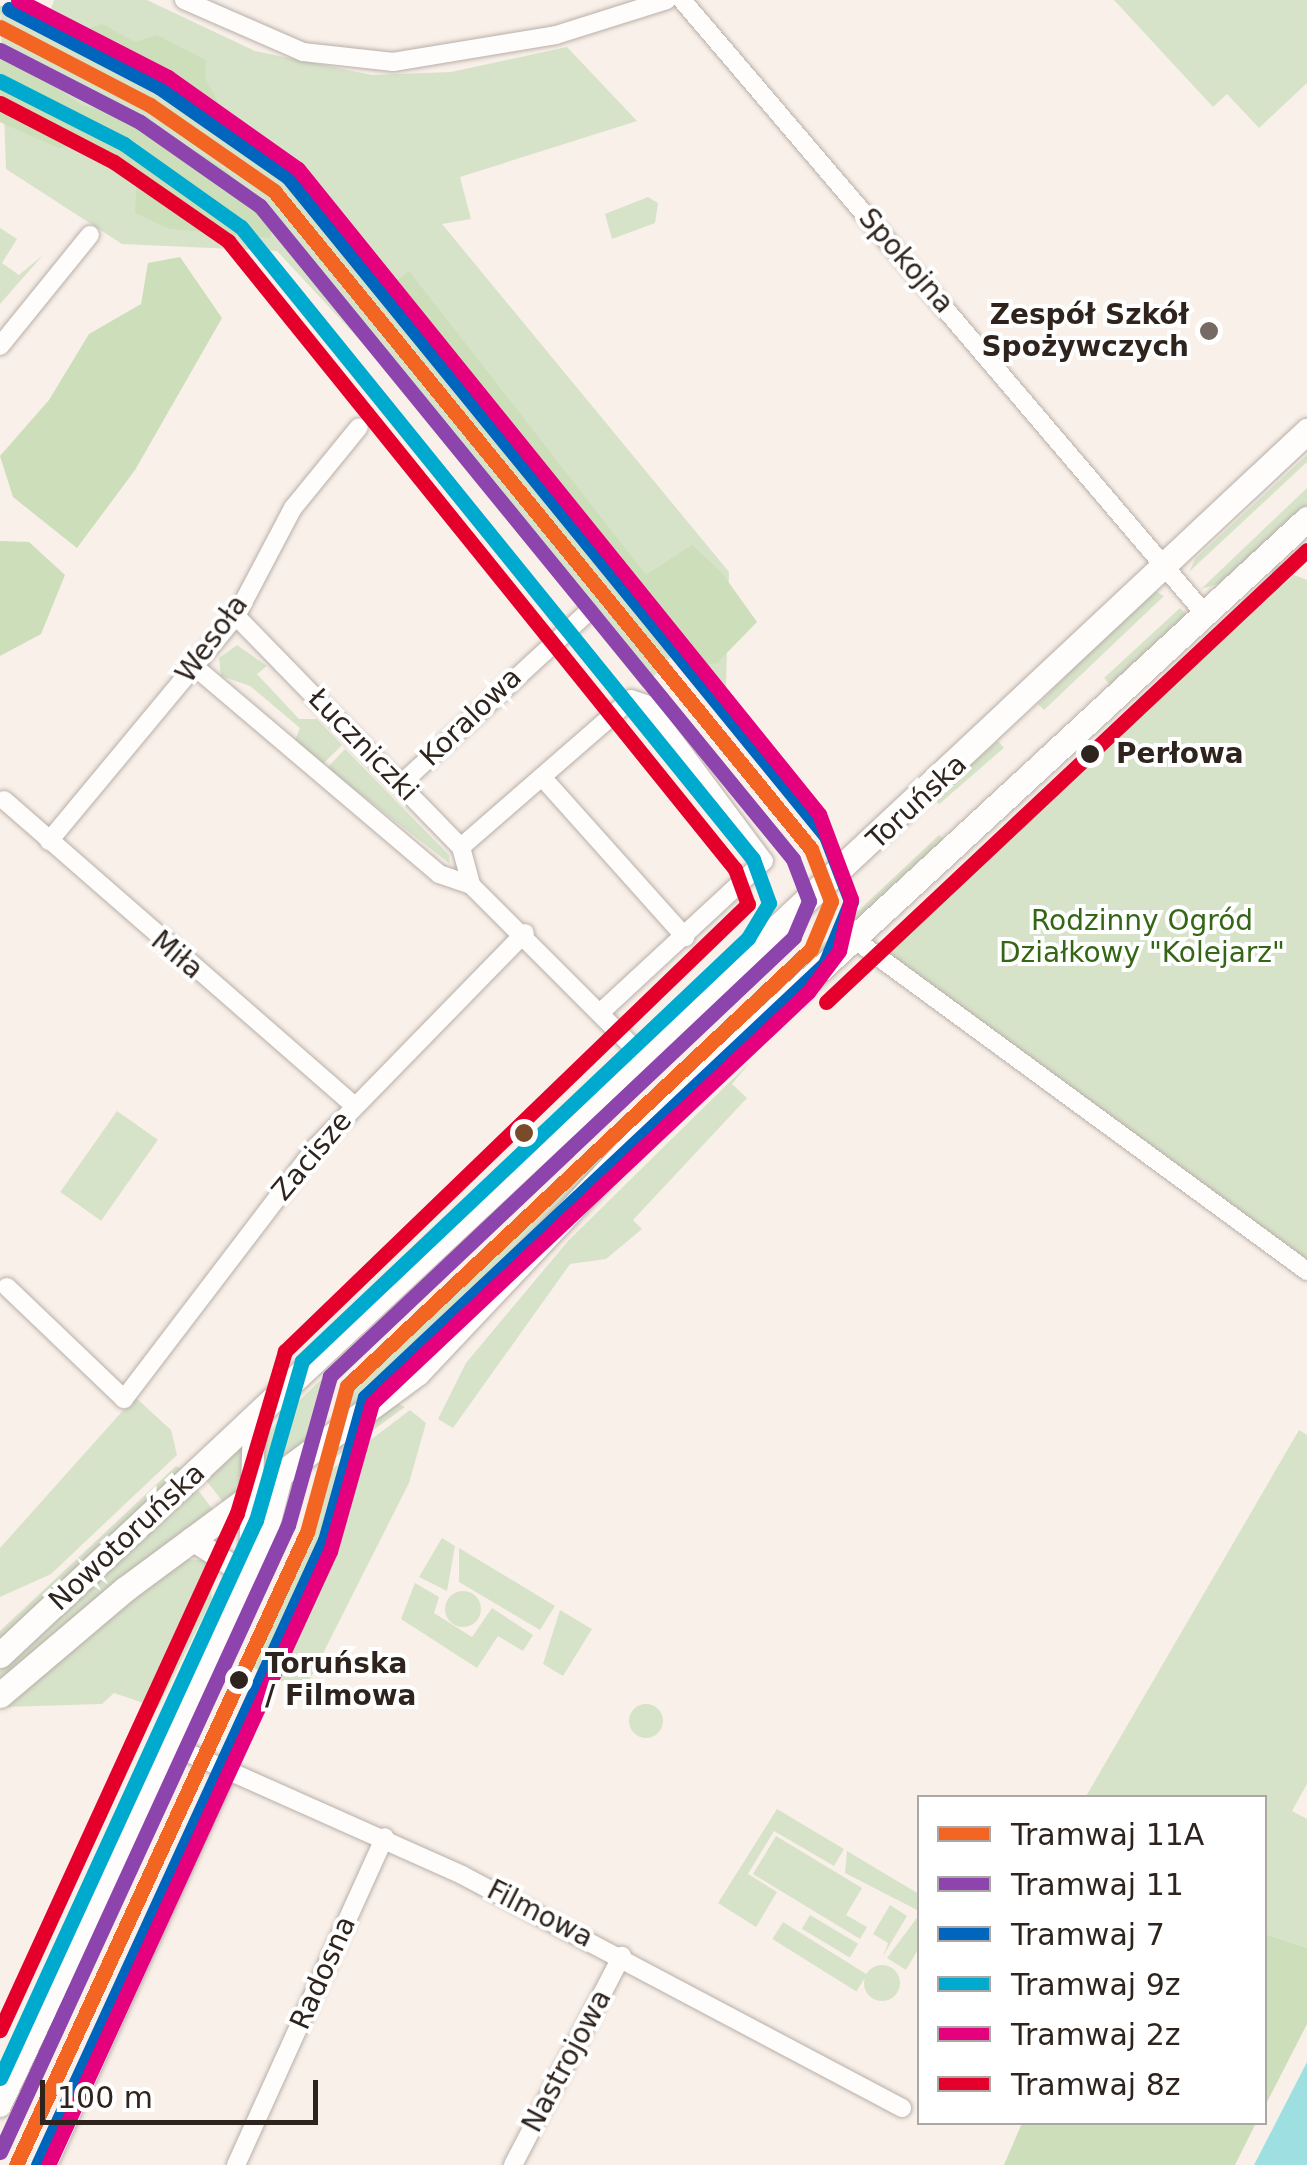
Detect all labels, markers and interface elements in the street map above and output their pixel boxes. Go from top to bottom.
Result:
street label: Spokojna [851,202,961,320]
place label: Zespół Szkół Spożywczych [981,298,1189,364]
marker: Zespół Szkół Spożywczych [1198,320,1220,342]
street label: Wesoła [169,589,255,689]
street label: Koralowa [413,661,529,773]
street label: Łuczniczki [301,682,425,808]
marker: Perłowa [1073,737,1107,771]
place label: Perłowa [1116,737,1244,771]
street label: Toruńska [860,747,974,857]
park label: Rodzinny Ogród Działkowy "Kolejarz" [999,904,1285,970]
street label: Miła [144,924,210,986]
street label: Zacisze [265,1105,359,1207]
unlabelled marker [514,1123,534,1143]
street label: Nowotoruńska [42,1456,212,1618]
place label: Toruńska / Filmowa [265,1647,416,1713]
marker: Toruńska / Filmowa [222,1663,256,1697]
legend [917,1795,1267,2125]
text: Tramwaj 11A [1011,1817,1204,1852]
text: Tramwaj 11 [1011,1867,1184,1902]
street label: Filmowa [482,1873,598,1955]
street label: Radosna [283,1911,363,2035]
text: Tramwaj 7 [1011,1917,1165,1952]
text: Tramwaj 9z [1011,1967,1180,2002]
street label: Nastrojowa [515,1984,619,2138]
text: Tramwaj 2z [1011,2017,1180,2052]
scale bar [45,2060,322,2122]
text: Tramwaj 8z [1011,2067,1180,2102]
text: 100 m [57,2080,153,2115]

